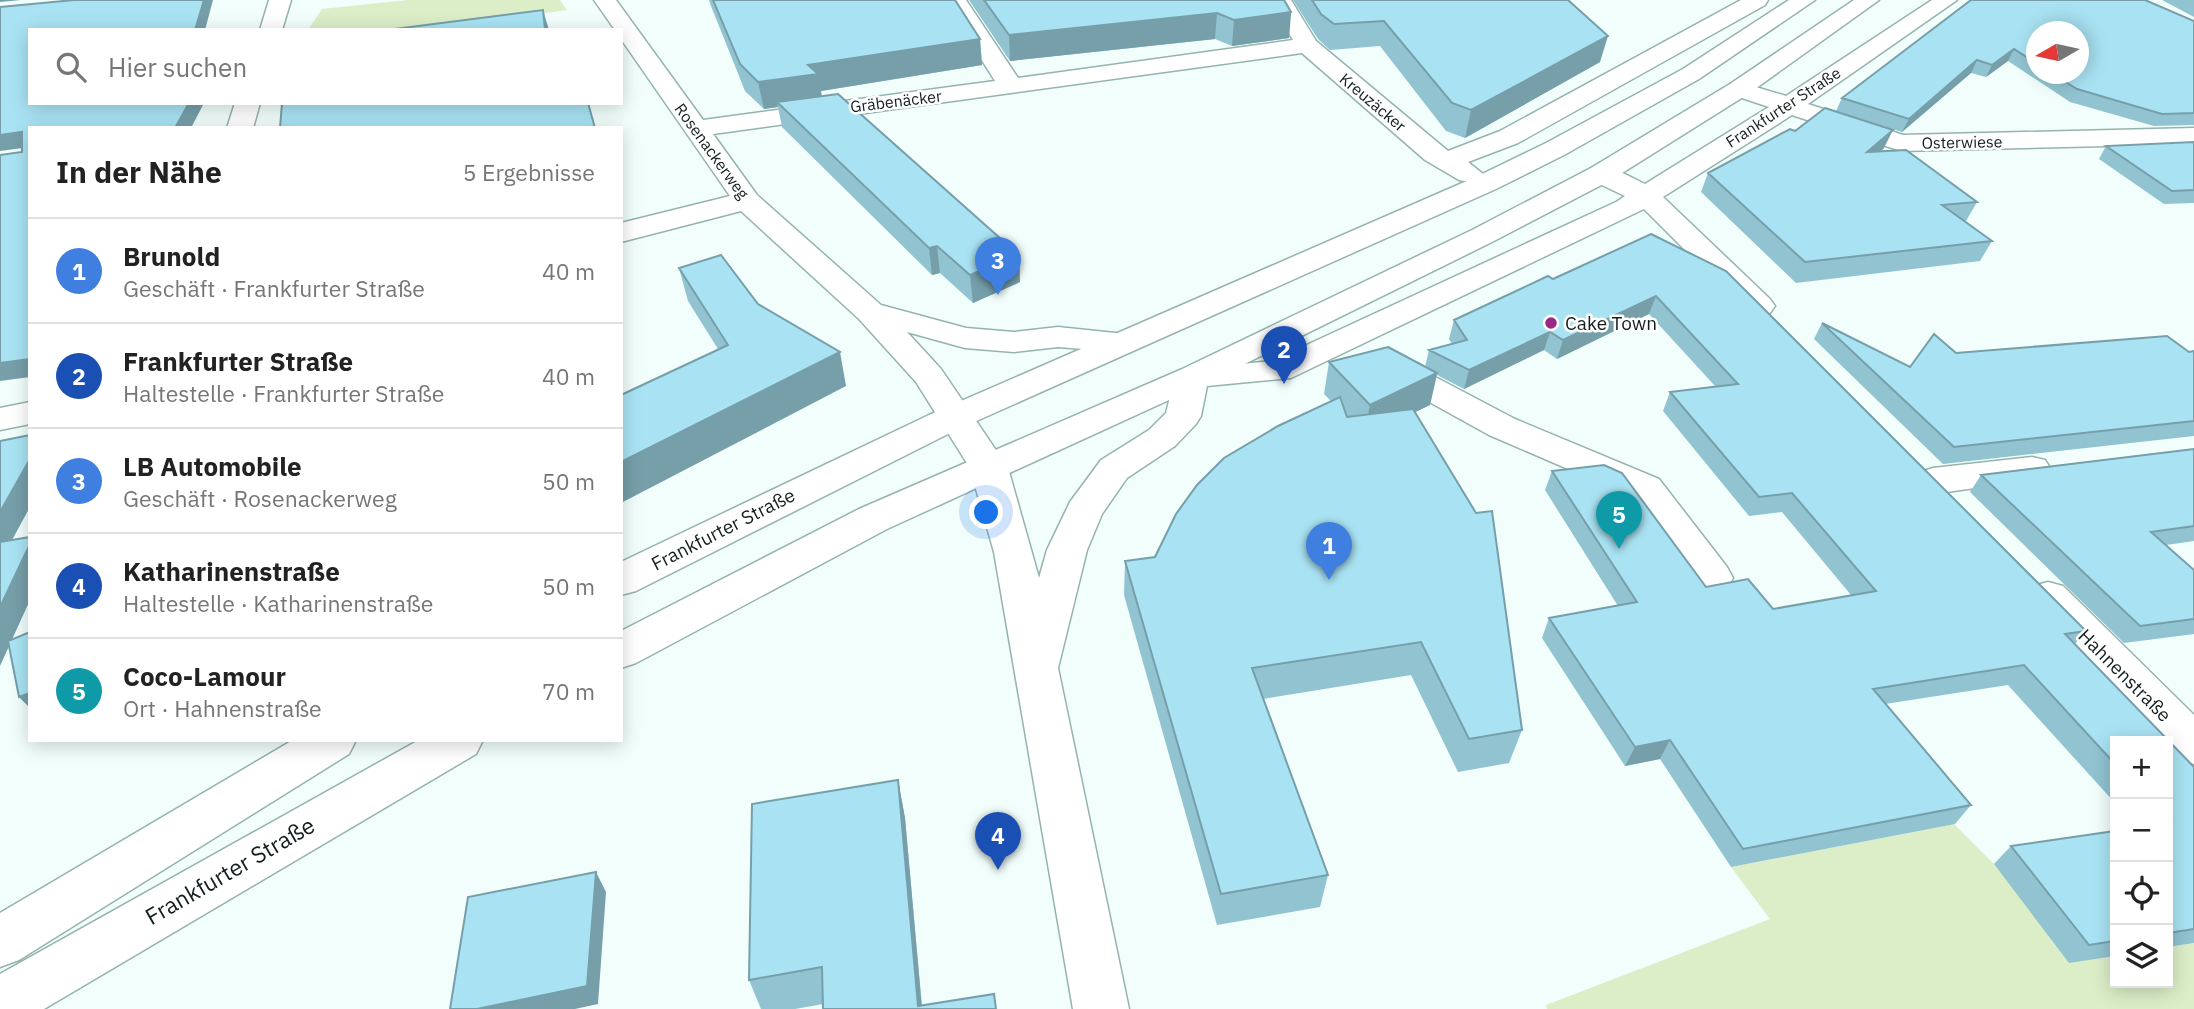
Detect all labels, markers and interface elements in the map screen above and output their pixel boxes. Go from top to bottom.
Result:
north arrow [2026,21,2089,84]
search box [28,28,623,105]
icon: search [52,48,90,86]
text: Hier suchen [108,50,247,84]
street label: Frankfurter Straße [1722,62,1844,152]
street label: Kreuzäcker [1336,68,1410,136]
street label: Gräbenäcker [849,85,943,117]
street label: Rosenackerweg [671,99,754,203]
street label: Osterwiese [1921,131,2003,153]
text: In der Nähe [56,152,222,191]
text: 5 Ergebnisse [463,157,595,187]
pin: 3 [975,237,1021,295]
text: Brunold [123,239,220,273]
text: 1 [72,256,86,286]
text: 40 m [542,256,595,286]
text: Geschäft · Frankfurter Straße [123,273,425,303]
place label: Cake Town [1565,311,1657,335]
marker: Cake Town [1543,315,1559,331]
pin: 2 [1261,326,1307,384]
text: Frankfurter Straße [123,344,353,378]
text: 2 [72,361,86,391]
text: 40 m [542,361,595,391]
text: Haltestelle · Frankfurter Straße [123,378,444,408]
text: LB Automobile [123,449,302,483]
text: 3 [72,466,86,496]
text: 50 m [542,466,595,496]
street label: Frankfurter Straße [647,482,799,576]
text: Geschäft · Rosenackerweg [123,483,397,513]
pin: 5 [1596,491,1642,549]
your location [969,495,1003,529]
pin: 1 [1306,522,1352,580]
text: Katharinenstraße [123,554,340,588]
text: 4 [72,571,86,601]
text: 50 m [542,571,595,601]
text: Haltestelle · Katharinenstraße [123,588,433,618]
street label: Hahnenstraße [2073,623,2177,727]
text: Coco-Lamour [123,659,286,693]
text: 5 [72,676,86,706]
text: 70 m [542,676,595,706]
text: Ort · Hahnenstraße [123,693,322,723]
map controls [2110,736,2173,988]
button: + [2110,736,2173,799]
button: − [2110,799,2173,862]
street label: Frankfurter Straße [139,809,320,931]
pin: 4 [975,812,1021,870]
button: locate [2110,862,2173,925]
button: layers [2110,925,2173,988]

